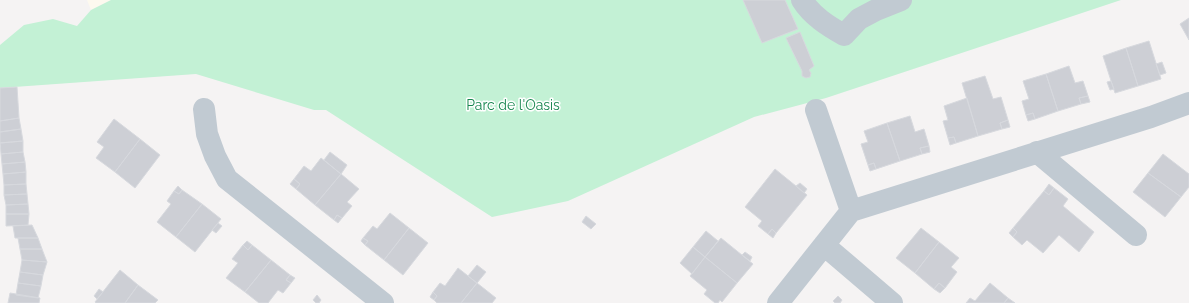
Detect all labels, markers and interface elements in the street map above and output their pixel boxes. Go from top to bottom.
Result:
park label: Parc de l'Oasis [466,97,560,113]

